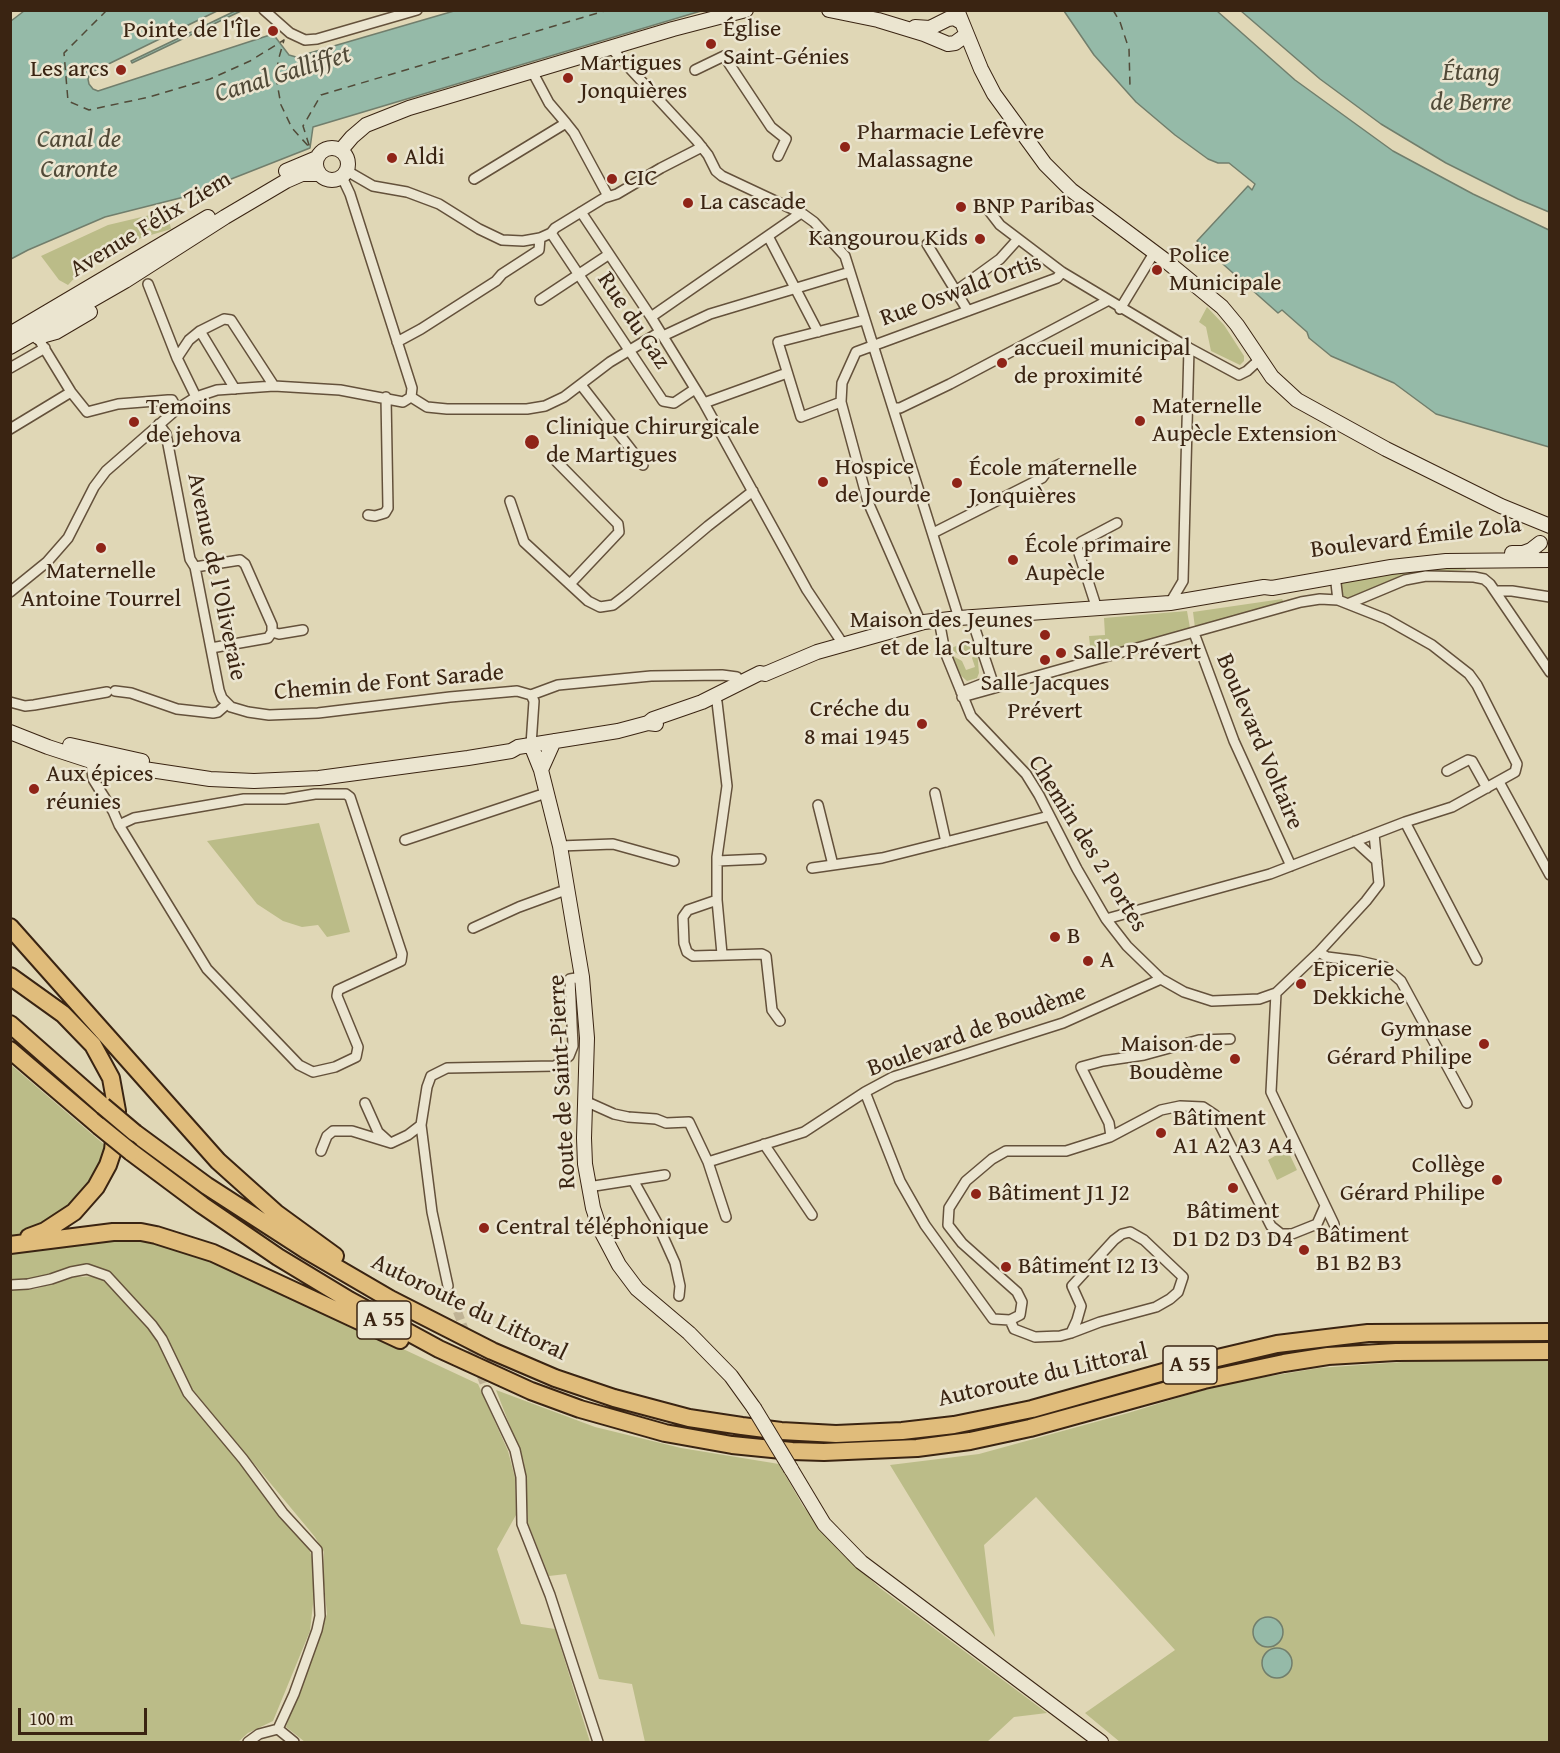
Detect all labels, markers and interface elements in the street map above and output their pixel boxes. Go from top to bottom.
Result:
place label: Église Saint-Génies [723,16,849,72]
place label: Pointe de l'Île [123,17,261,45]
marker: Pointe de l'Île [266,24,280,38]
marker: Église Saint-Génies [704,37,718,51]
water label: Canal Galliffet [211,40,355,110]
place label: Martigues Jonquières [580,50,687,106]
place label: Les arcs [30,56,109,84]
water label: Étang de Berre [1430,57,1512,118]
marker: Les arcs [114,63,128,77]
marker: Martigues Jonquières [561,71,575,85]
place label: Pharmacie Lefèvre Malassagne [857,119,1044,175]
water label: Canal de Caronte [37,124,121,186]
marker: Pharmacie Lefèvre Malassagne [838,140,852,154]
place label: Aldi [404,144,445,172]
marker: Aldi [385,151,399,165]
street label: Avenue Félix Ziem [65,165,237,285]
place label: CIC [624,165,657,193]
marker: CIC [605,172,619,186]
place label: La cascade [700,189,806,217]
place label: BNP Paribas [973,193,1095,221]
marker: La cascade [681,196,695,210]
marker: BNP Paribas [954,200,968,214]
place label: Kangourou Kids [808,225,968,253]
marker: Kangourou Kids [973,232,987,246]
place label: Police Municipale [1169,242,1282,298]
street label: Rue Oswald Ortis [876,248,1046,334]
marker: Police Municipale [1150,263,1164,277]
street label: Rue du Gaz [590,267,676,375]
place label: accueil municipal de proximité [1014,335,1191,391]
marker: accueil municipal de proximité [995,356,1009,370]
place label: Maternelle Aupècle Extension [1152,393,1337,449]
place label: Temoins de jehova [146,394,241,450]
place label: Clinique Chirurgicale de Martigues [546,414,760,470]
marker: Maternelle Aupècle Extension [1133,414,1147,428]
marker: Temoins de jehova [127,415,141,429]
marker: Clinique Chirurgicale de Martigues [523,433,541,451]
place label: Hospice de Jourde [835,454,931,510]
place label: École maternelle Jonquières [969,455,1137,511]
street label: Avenue de l'Oliveraie [180,471,252,683]
marker: Hospice de Jourde [816,475,830,489]
marker: École maternelle Jonquières [950,476,964,490]
street label: Boulevard Émile Zola [1309,511,1523,565]
place label: École primaire Aupècle [1025,532,1171,588]
marker: Maternelle Antoine Tourrel [94,541,108,555]
marker: École primaire Aupècle [1006,553,1020,567]
place label: Maternelle Antoine Tourrel [21,558,181,614]
place label: Maison des Jeunes et de la Culture [850,607,1033,663]
marker: Maison des Jeunes et de la Culture [1038,628,1052,642]
place label: Salle Prévert [1073,639,1201,667]
marker: Salle Prévert [1054,646,1068,660]
street label: Boulevard Voltaire [1209,650,1309,834]
marker: Salle Jacques Prévert [1038,653,1052,667]
street label: Chemin de Font Sarade [273,659,505,707]
place label: Salle Jacques Prévert [980,670,1110,726]
place label: Créche du 8 mai 1945 [804,696,910,752]
marker: Créche du 8 mai 1945 [915,717,929,731]
street label: Chemin des 2 Portes [1021,750,1153,938]
place label: Aux épices réunies [46,761,153,817]
marker: Aux épices réunies [27,782,41,796]
place label: B [1067,923,1081,951]
marker: B [1048,930,1062,944]
place label: A [1100,947,1115,975]
marker: A [1081,954,1095,968]
place label: Epicerie Dekkiche [1313,956,1405,1012]
street label: Route de Saint-Pierre [543,974,583,1190]
marker: Epicerie Dekkiche [1294,977,1308,991]
street label: Boulevard de Boudème [864,978,1090,1084]
place label: Gymnase Gérard Philipe [1327,1016,1472,1072]
place label: Maison de Boudème [1121,1031,1223,1087]
marker: Gymnase Gérard Philipe [1477,1037,1491,1051]
marker: Maison de Boudème [1228,1052,1242,1066]
place label: Bâtiment A1 A2 A3 A4 [1173,1105,1293,1161]
marker: Bâtiment A1 A2 A3 A4 [1154,1126,1168,1140]
place label: Collège Gérard Philipe [1340,1152,1485,1208]
marker: Collège Gérard Philipe [1490,1173,1504,1187]
place label: Bâtiment J1 J2 [988,1180,1130,1208]
marker: Bâtiment D1 D2 D3 D4 [1226,1181,1240,1195]
marker: Bâtiment J1 J2 [969,1187,983,1201]
place label: Bâtiment D1 D2 D3 D4 [1173,1198,1293,1254]
place label: Central téléphonique [496,1214,709,1242]
marker: Central téléphonique [477,1221,491,1235]
place label: Bâtiment B1 B2 B3 [1316,1222,1409,1278]
marker: Bâtiment B1 B2 B3 [1297,1243,1311,1257]
street label: Autoroute du Littoral [366,1248,572,1368]
place label: Bâtiment I2 I3 [1018,1253,1159,1281]
marker: Bâtiment I2 I3 [999,1260,1013,1274]
road number: A 55 [357,1301,411,1339]
street label: Autoroute du Littoral [935,1338,1151,1414]
road number: A 55 [1163,1346,1217,1384]
scale bar [21,1696,150,1734]
text: 100 m [29,1705,74,1732]

